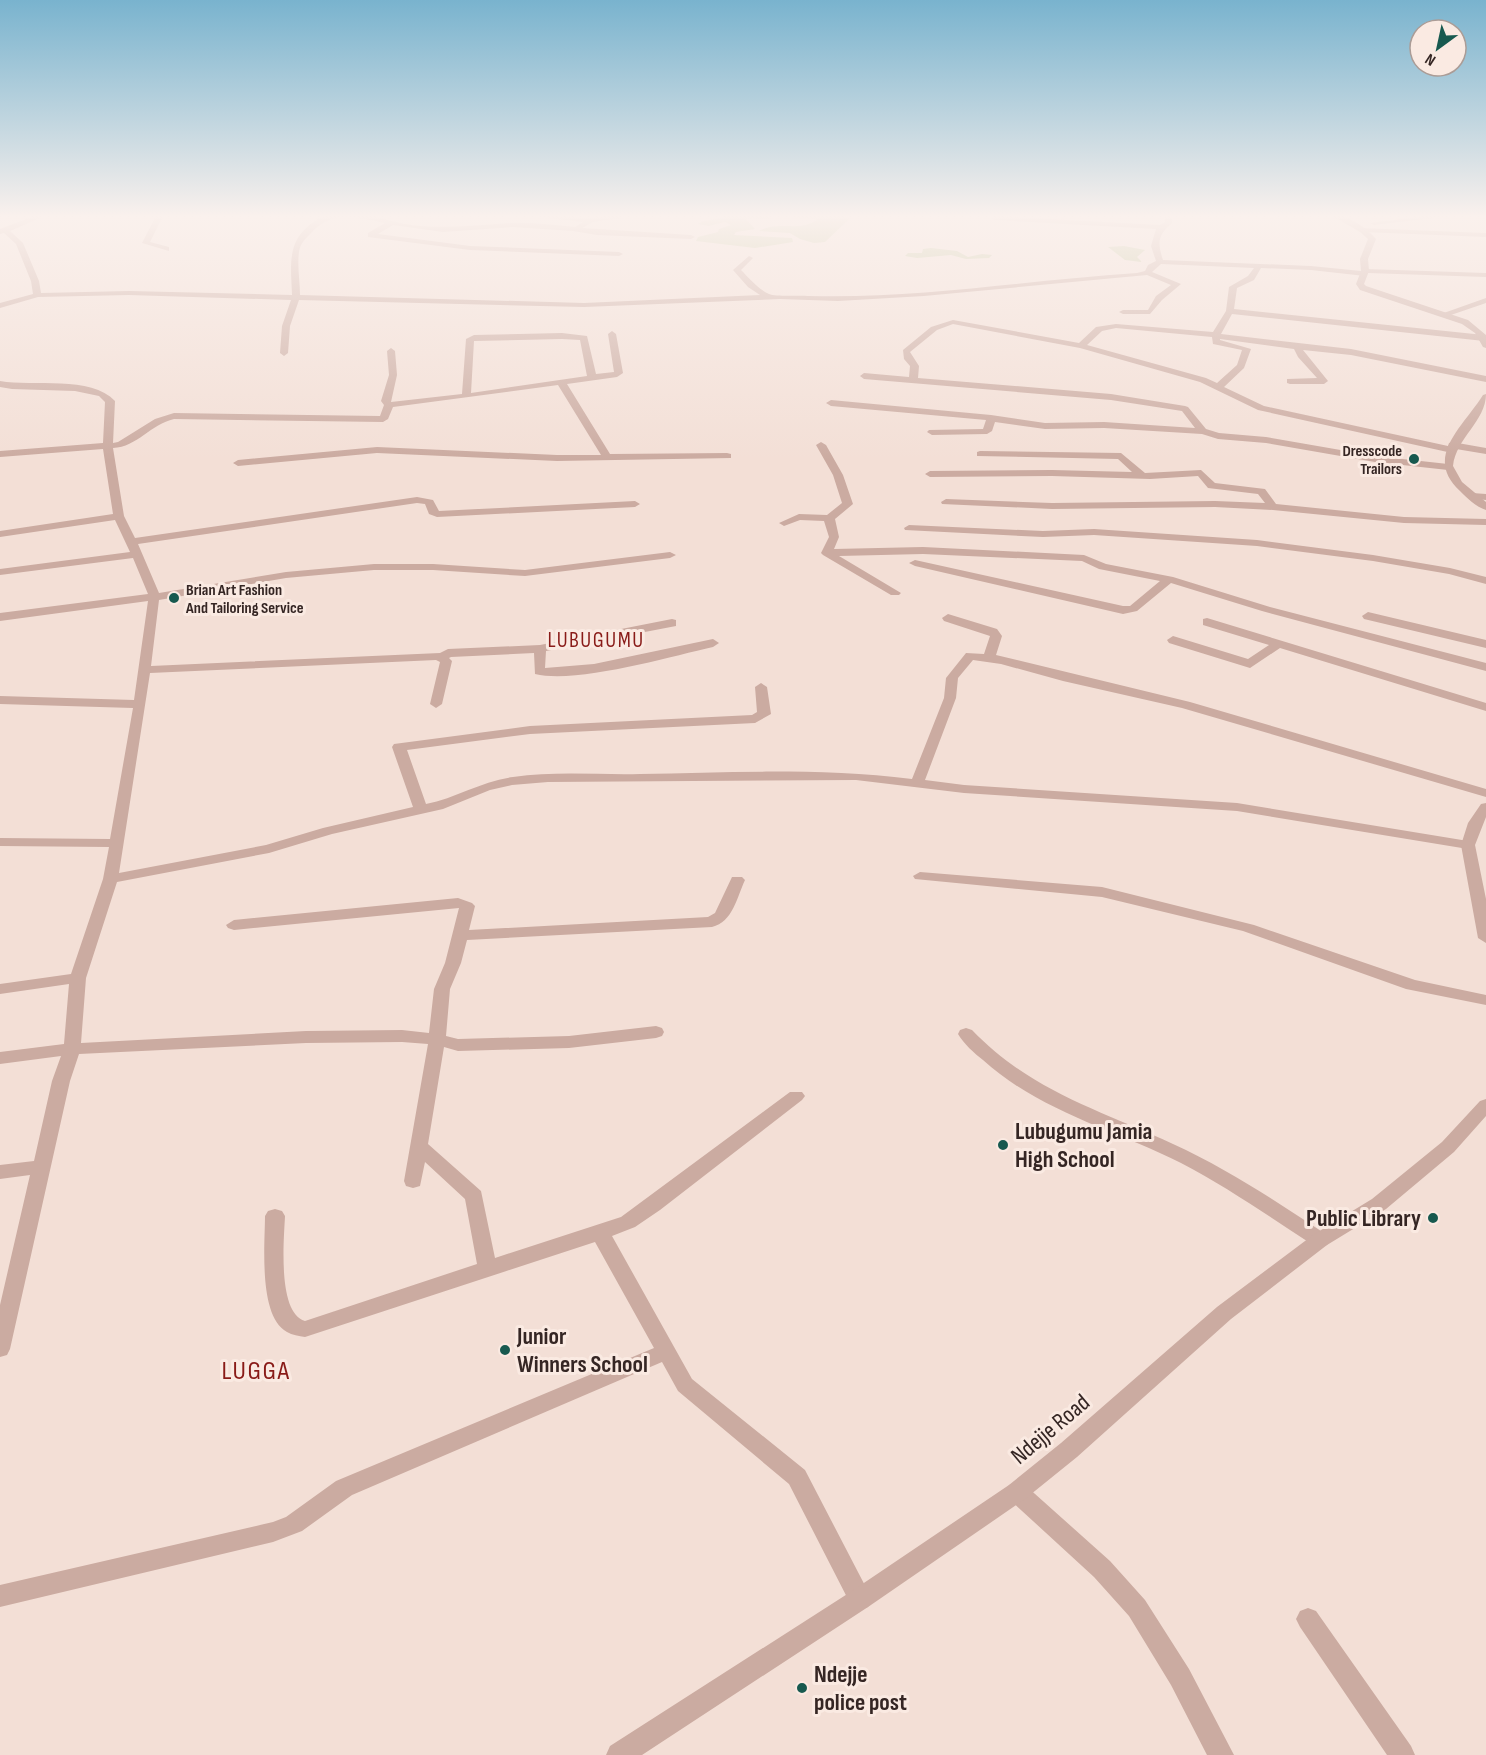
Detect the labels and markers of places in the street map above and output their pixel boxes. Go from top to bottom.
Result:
place label: Dresscode Trailors [1342,442,1402,479]
marker: Dresscode Trailors [1407,452,1421,466]
place label: Brian Art Fashion And Tailoring Service [185,581,304,618]
marker: Brian Art Fashion And Tailoring Service [167,591,181,605]
place label: Lubugumu Jamia High School [1015,1117,1152,1174]
marker: Lubugumu Jamia High School [996,1138,1010,1152]
place label: Public Library [1306,1204,1421,1233]
marker: Public Library [1426,1211,1440,1225]
place label: Junior Winners School [516,1322,648,1379]
marker: Junior Winners School [498,1343,512,1357]
place label: Ndejje police post [814,1660,907,1717]
marker: Ndejje police post [795,1681,809,1695]

